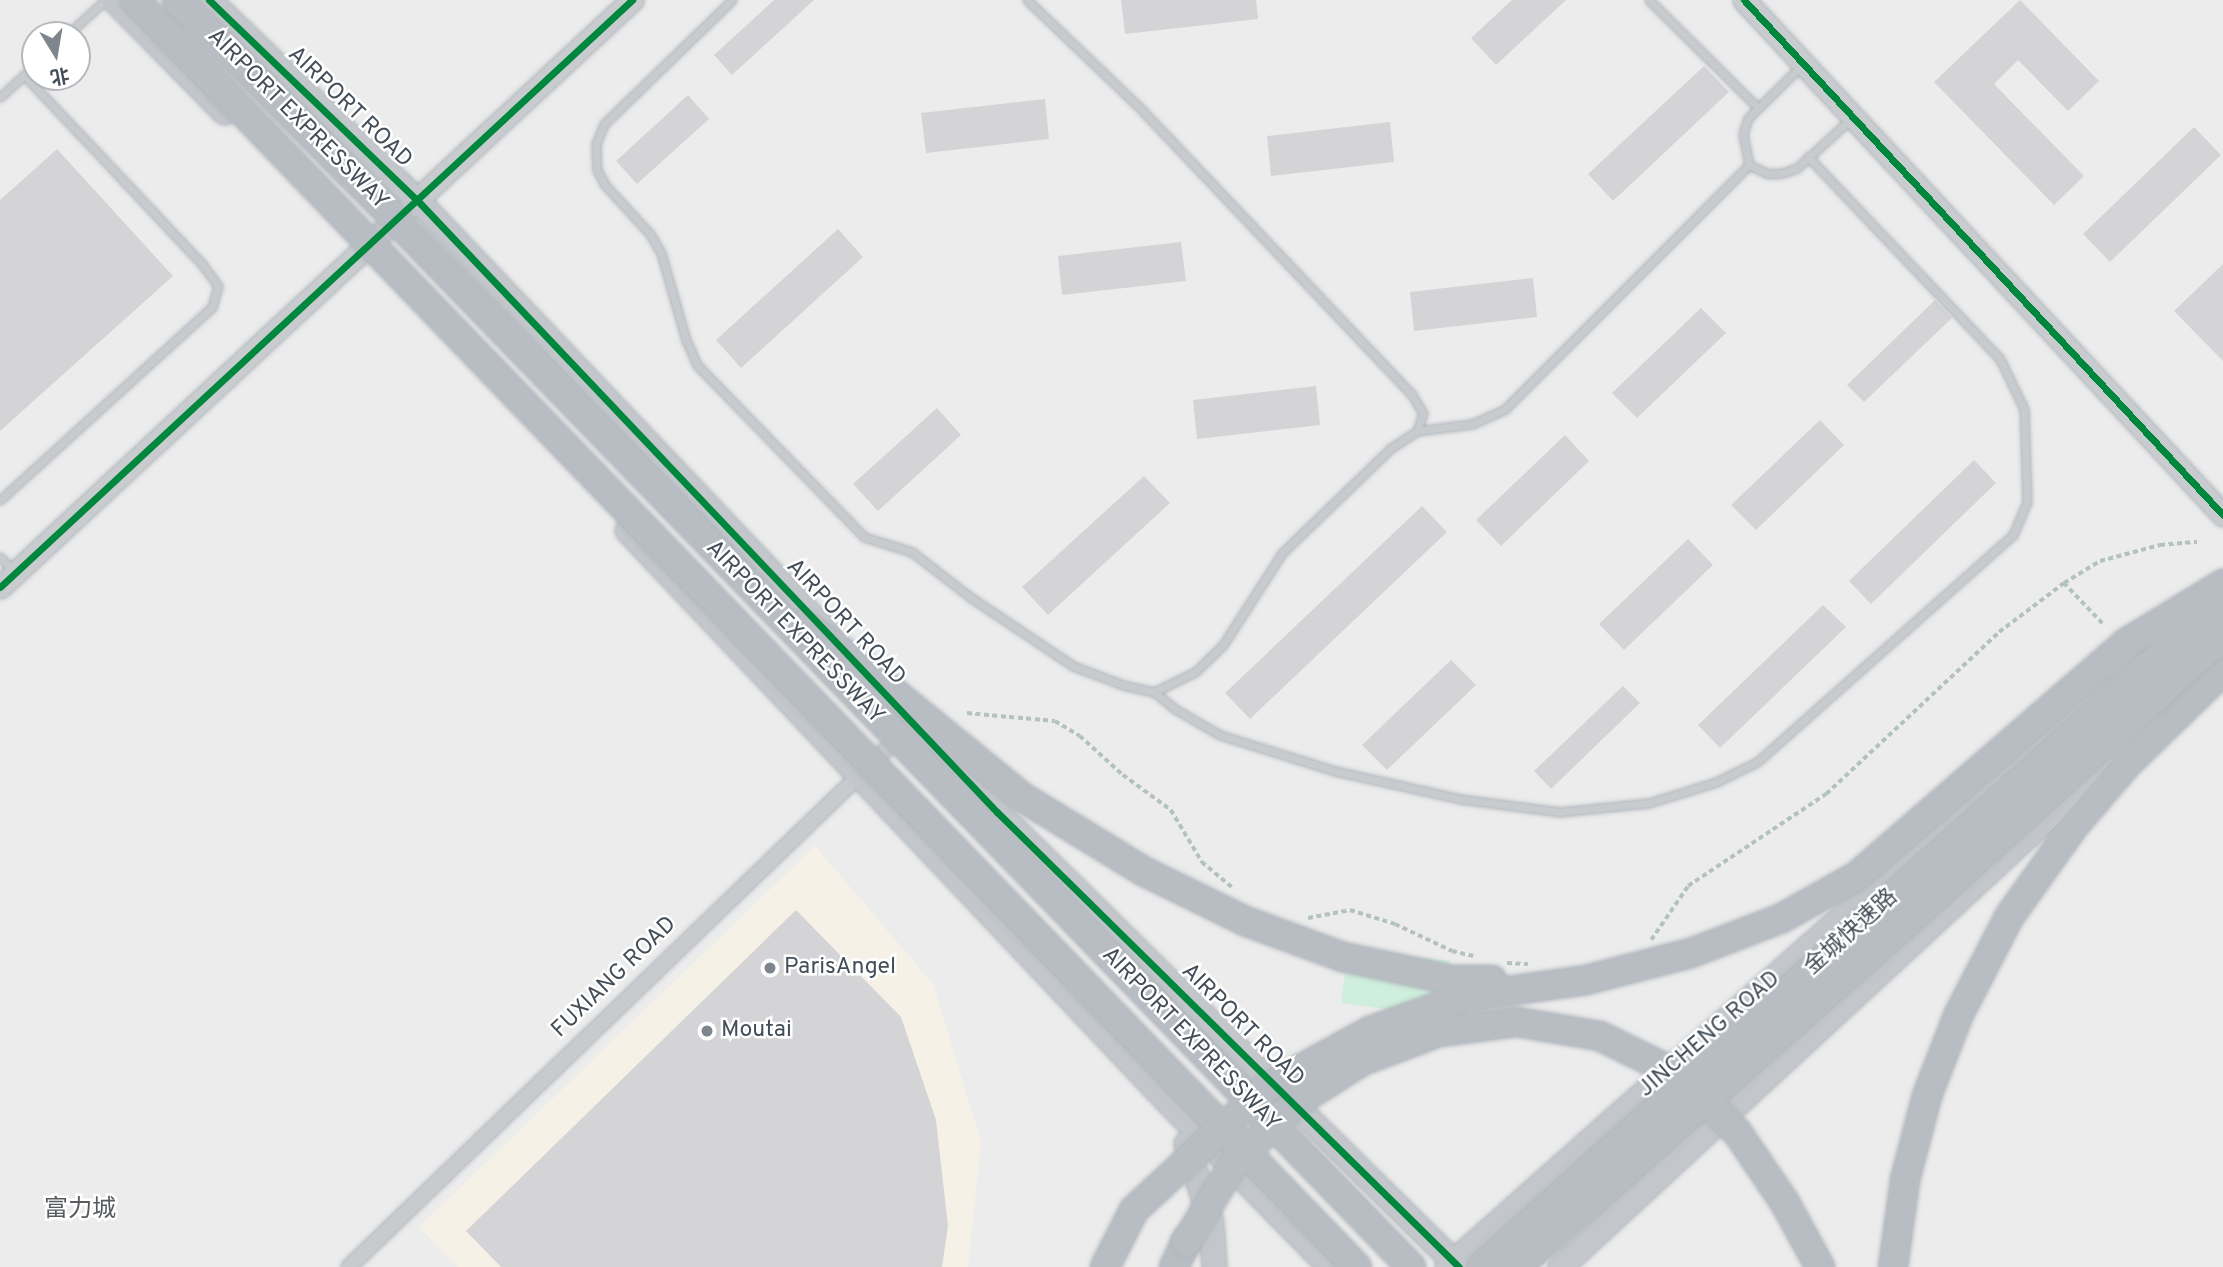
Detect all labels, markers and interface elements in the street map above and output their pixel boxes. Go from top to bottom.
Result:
north arrow [21,21,91,91]
street label: AIRPORT EXPRESSWAY [200,23,394,217]
street label: AIRPORT ROAD [281,41,417,175]
text: 北 [48,61,71,88]
street label: AIRPORT EXPRESSWAY [699,535,889,731]
street label: AIRPORT ROAD [779,554,911,692]
street label: 金城快速路 [1800,884,1904,982]
street label: FUXIANG ROAD [547,912,683,1044]
street label: AIRPORT EXPRESSWAY [1095,942,1285,1138]
place label: ParisAngel [784,954,896,982]
street label: AIRPORT ROAD [1174,958,1310,1094]
marker: ParisAngel [762,960,778,976]
street label: JINCHENG ROAD [1633,966,1787,1104]
place label: Moutai [721,1017,792,1045]
marker: Moutai [699,1023,715,1039]
district label: 富力城 [44,1197,116,1225]

